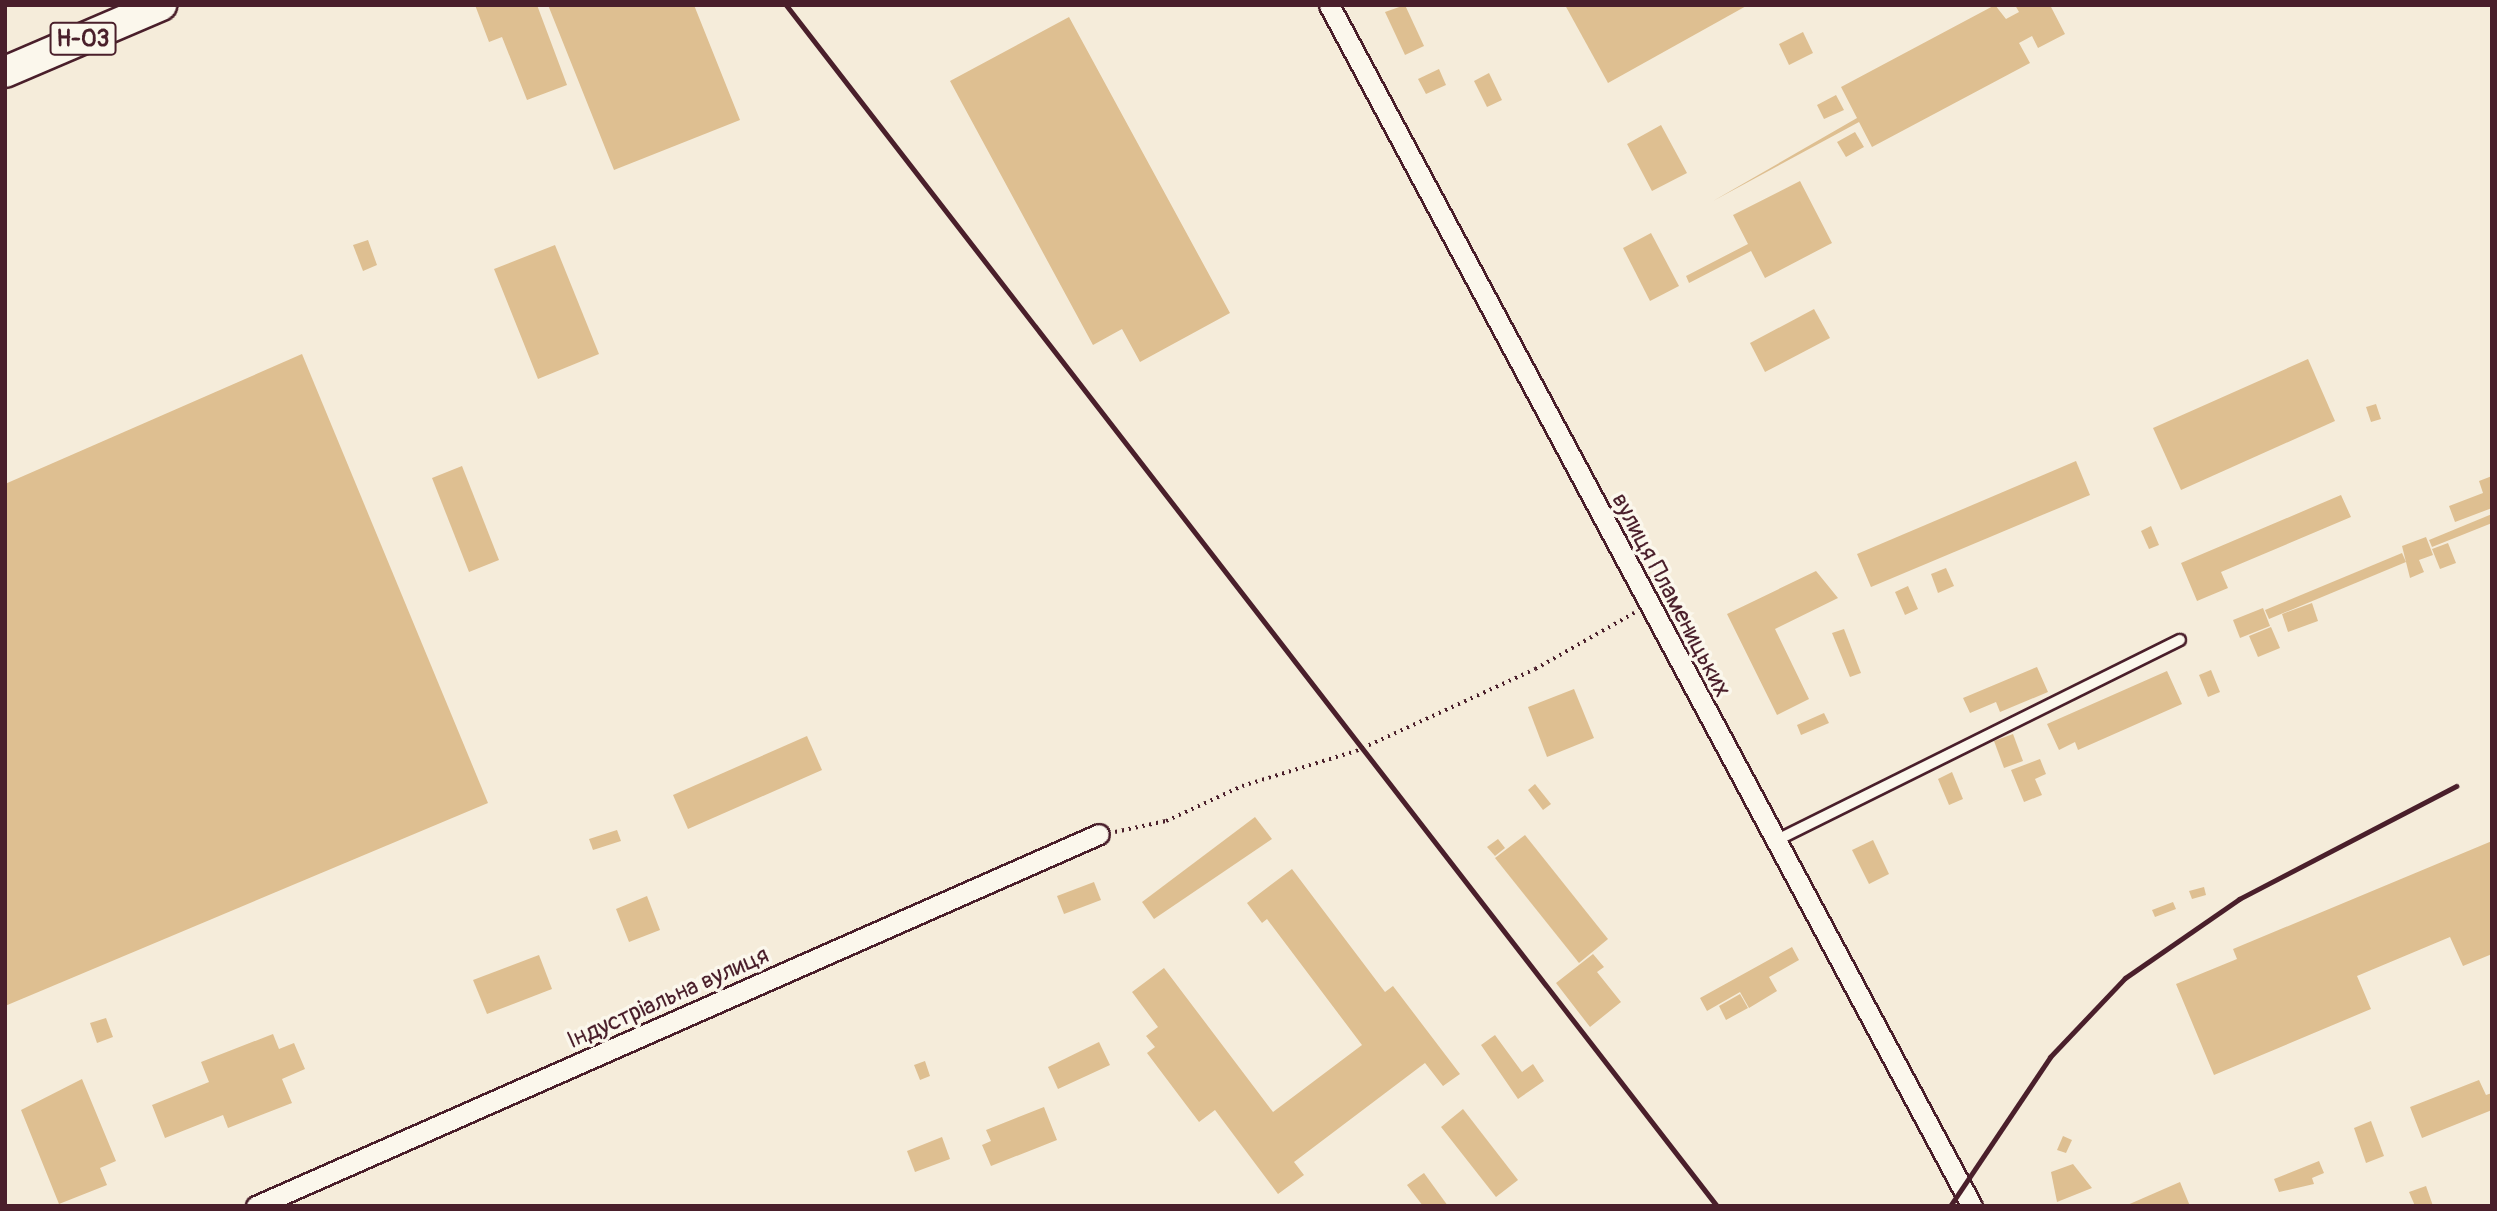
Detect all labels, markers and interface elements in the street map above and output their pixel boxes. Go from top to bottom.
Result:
road number: Н-03 [48,20,118,58]
street label: вулиця Пламеницьких [1605,488,1737,702]
street label: Індустріальна вулиця [563,941,773,1055]

